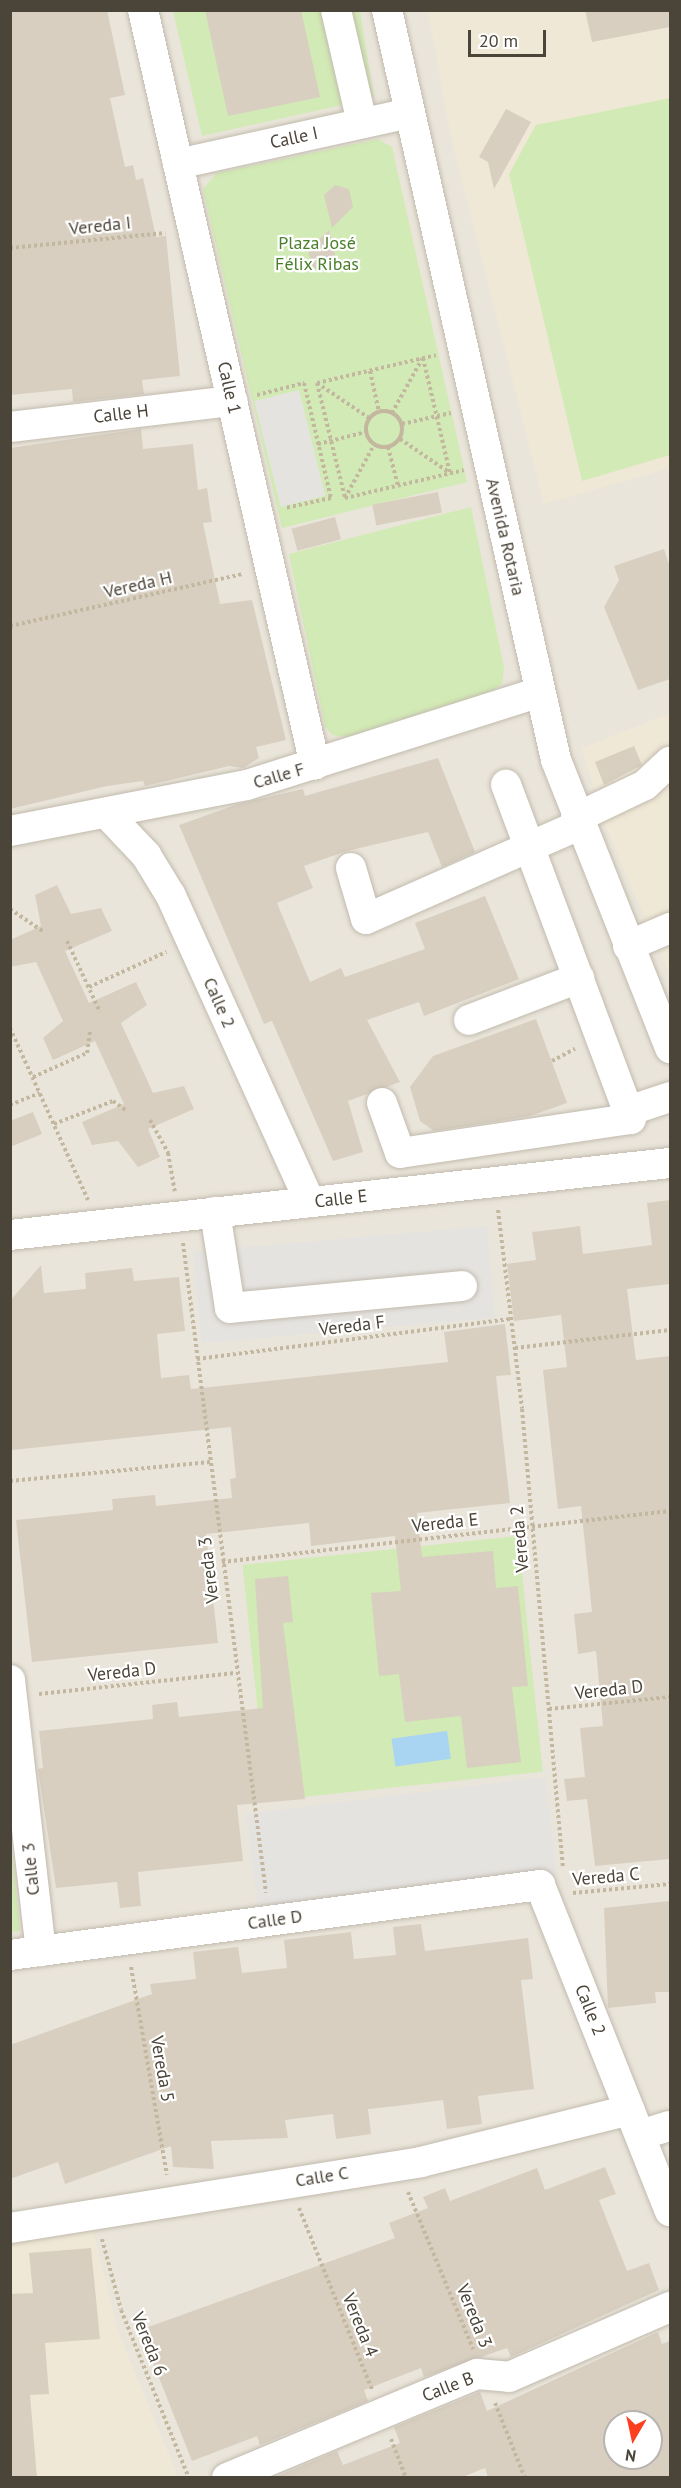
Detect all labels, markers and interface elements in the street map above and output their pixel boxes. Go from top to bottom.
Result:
scale bar [471,18,549,56]
text: 20 m [479,29,518,52]
street label: Calle I [268,122,320,154]
street label: Vereda I [68,212,132,240]
park label: Plaza José Félix Ribas [275,233,359,276]
street label: Calle 1 [212,360,246,416]
street label: Calle H [92,400,150,428]
street label: Avenida Rotaria [481,476,529,598]
street label: Vereda H [102,567,174,603]
street label: Calle F [251,758,307,794]
street label: Calle 2 [198,974,240,1032]
street label: Calle E [314,1185,368,1213]
street label: Vereda F [318,1311,386,1341]
street label: Vereda 2 [506,1505,534,1573]
street label: Vereda E [411,1509,479,1537]
street label: Vereda 3 [194,1536,224,1604]
street label: Vereda D [87,1658,157,1686]
street label: Vereda D [574,1676,644,1704]
street label: Calle 3 [17,1841,45,1897]
street label: Vereda C [572,1863,640,1891]
street label: Calle D [246,1905,304,1935]
street label: Calle 2 [570,1981,610,2039]
street label: Vereda 5 [146,2034,178,2104]
street label: Calle C [294,2162,350,2192]
street label: Vereda 3 [451,2281,497,2351]
street label: Vereda 4 [337,2290,383,2360]
street label: Vereda 6 [126,2309,172,2379]
street label: Calle B [419,2367,477,2407]
north arrow [603,2410,663,2470]
text: N [624,2445,637,2467]

